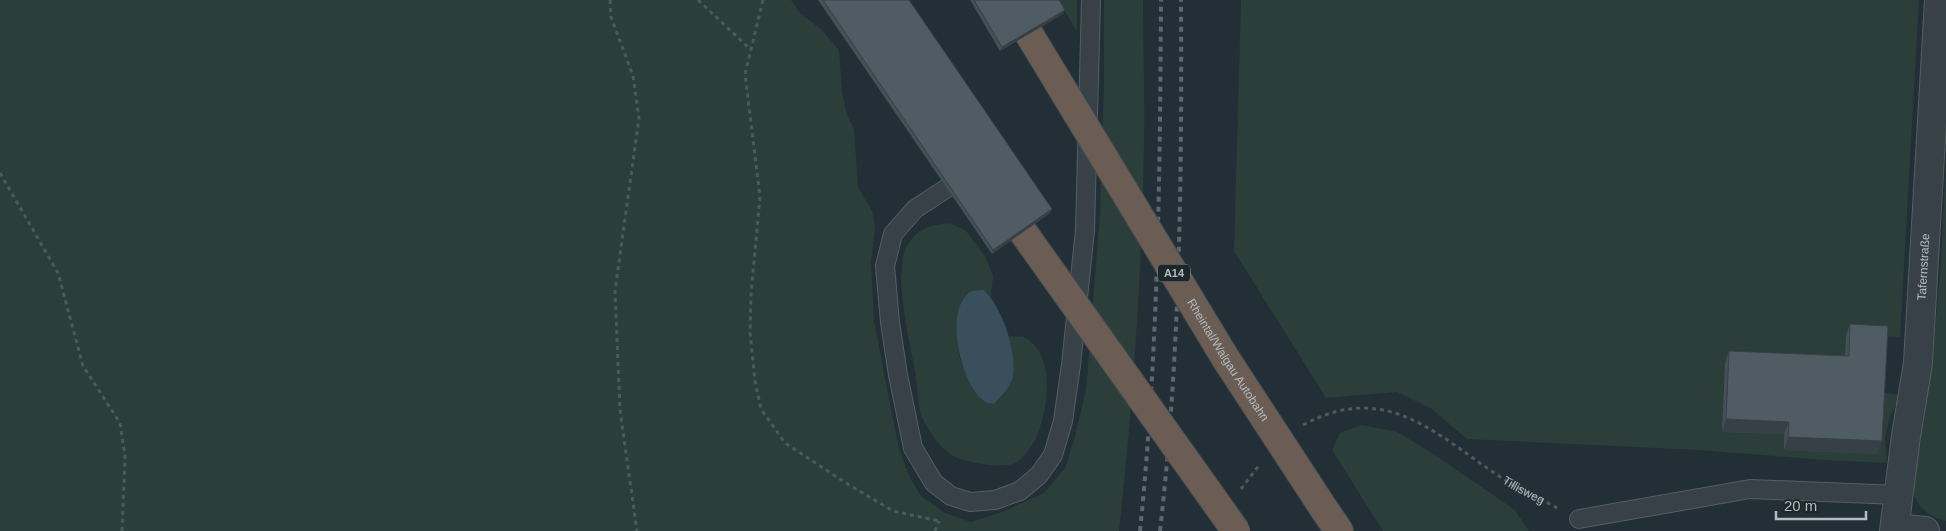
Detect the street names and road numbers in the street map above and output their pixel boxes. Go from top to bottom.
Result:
street label: Tafernstraße [1915,233,1933,301]
road number: A14 [1158,264,1190,282]
street label: Rheintal/Walgau Autobahn [1184,296,1272,424]
street label: Tillisweg [1500,473,1547,507]

